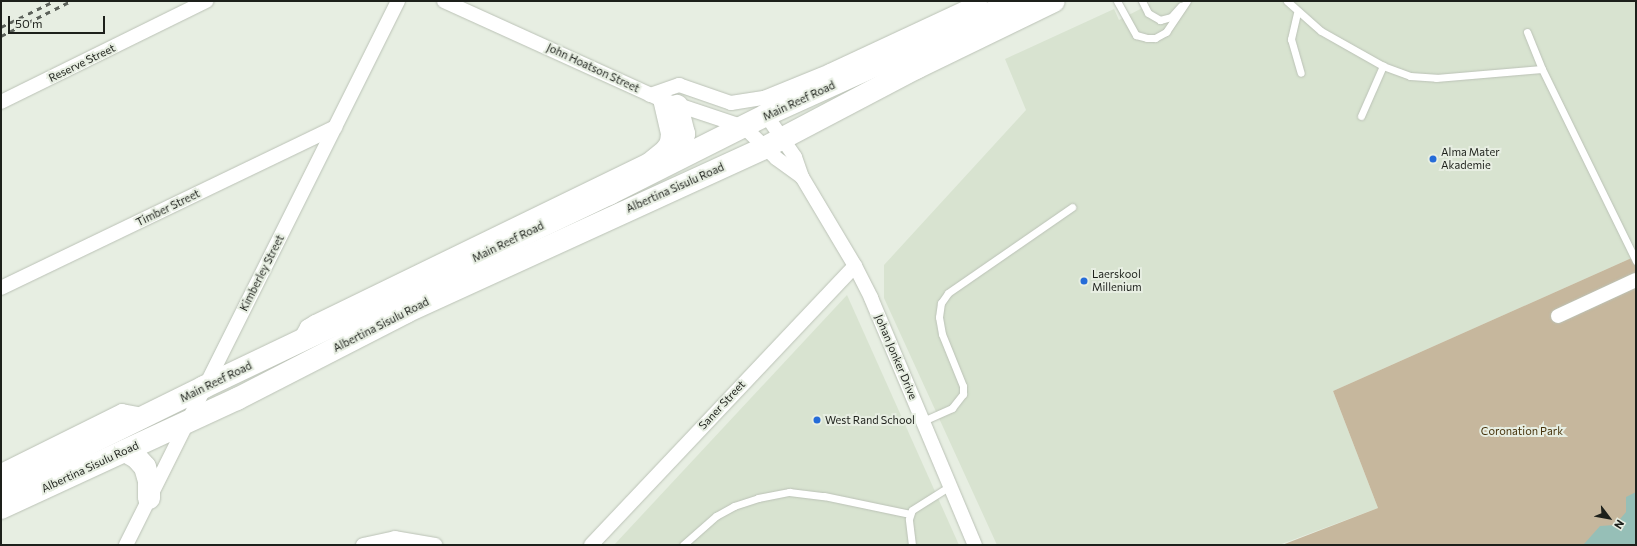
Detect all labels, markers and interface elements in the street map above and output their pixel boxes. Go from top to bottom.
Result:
scale bar [10,8,107,34]
text: 50 m [15,16,43,30]
street label: Reserve Street [47,41,117,85]
street label: John Hoatson Street [545,41,641,95]
street label: Main Reef Road [761,79,837,123]
place label: Alma Mater Akademie [1441,146,1500,172]
marker: Alma Mater Akademie [1428,154,1438,164]
street label: Albertina Sisulu Road [624,160,726,216]
street label: Timber Street [134,187,202,229]
street label: Main Reef Road [470,219,546,265]
street label: Kimberley Street [237,233,287,313]
place label: Laerskool Millenium [1092,268,1142,294]
marker: Laerskool Millenium [1079,276,1089,286]
street label: Albertina Sisulu Road [331,295,431,355]
street label: Johan Jonker Drive [872,313,920,401]
street label: Main Reef Road [178,359,254,405]
street label: Saner Street [696,378,748,432]
place label: West Rand School [825,413,915,427]
marker: West Rand School [812,415,822,425]
park label: Coronation Park [1481,424,1563,438]
street label: Albertina Sisulu Road [39,439,141,495]
north arrow [1589,498,1629,538]
text: N [1612,518,1627,532]

